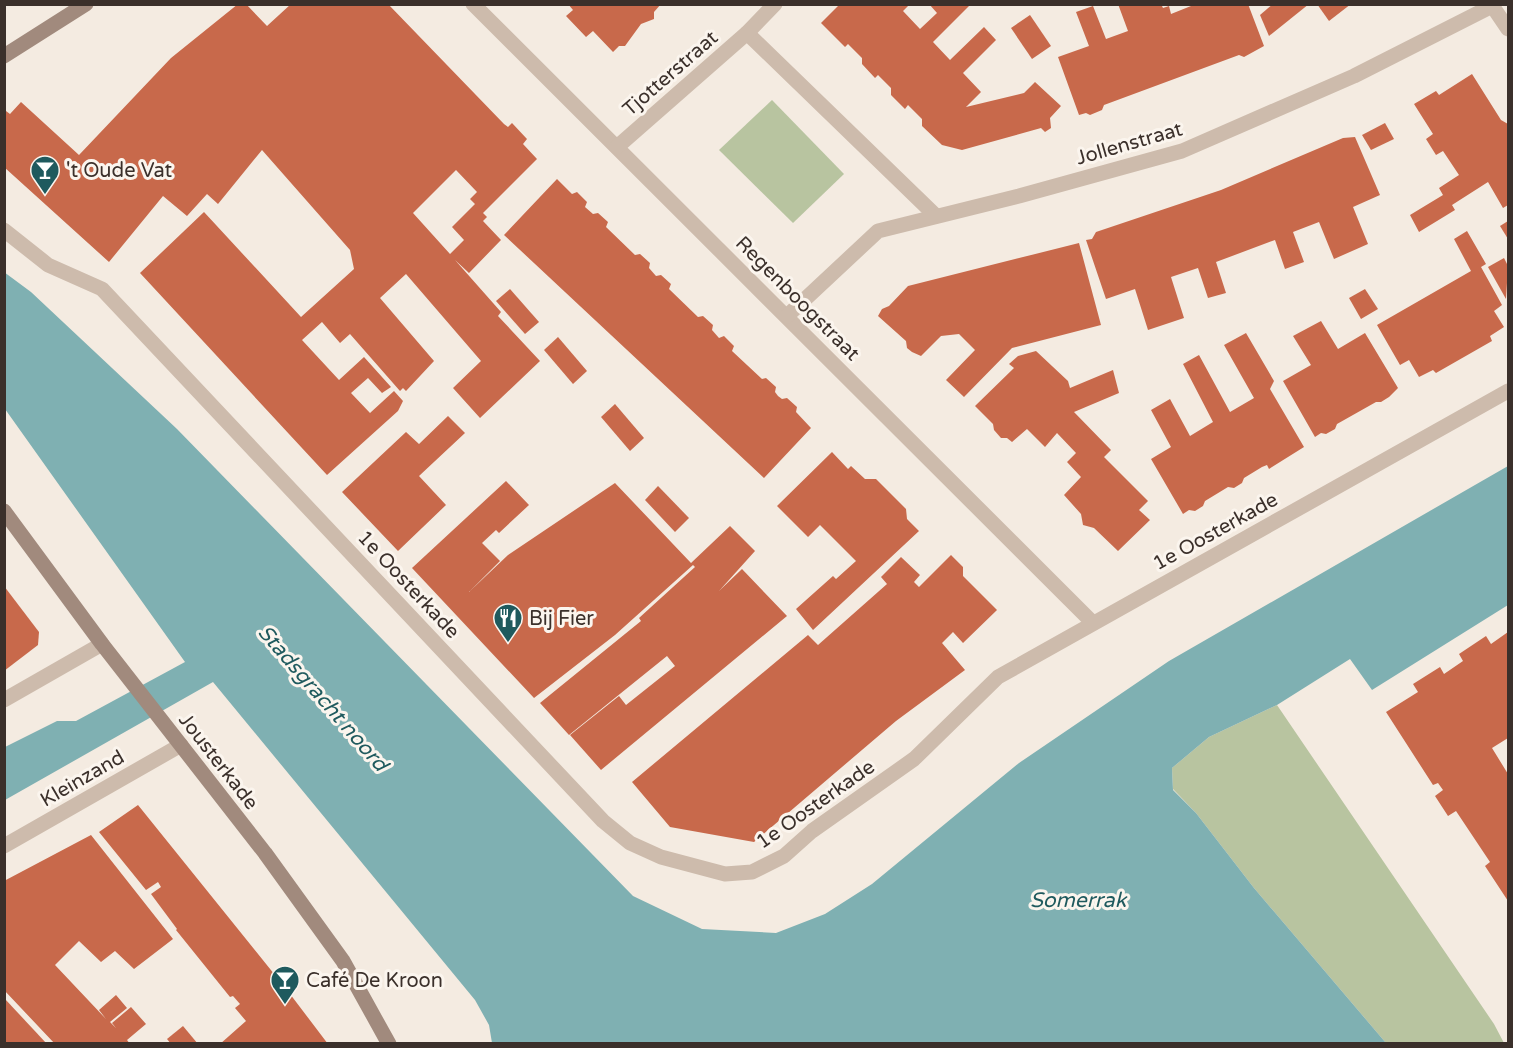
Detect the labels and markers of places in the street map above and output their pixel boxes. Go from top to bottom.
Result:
bar icon: 't Oude Vat [29,154,61,196]
place label: 't Oude Vat [66,159,172,183]
restaurant icon: Bij Fier [492,602,524,644]
place label: Bij Fier [529,607,594,631]
bar icon: Café De Kroon [269,964,301,1006]
place label: Café De Kroon [306,969,443,993]

